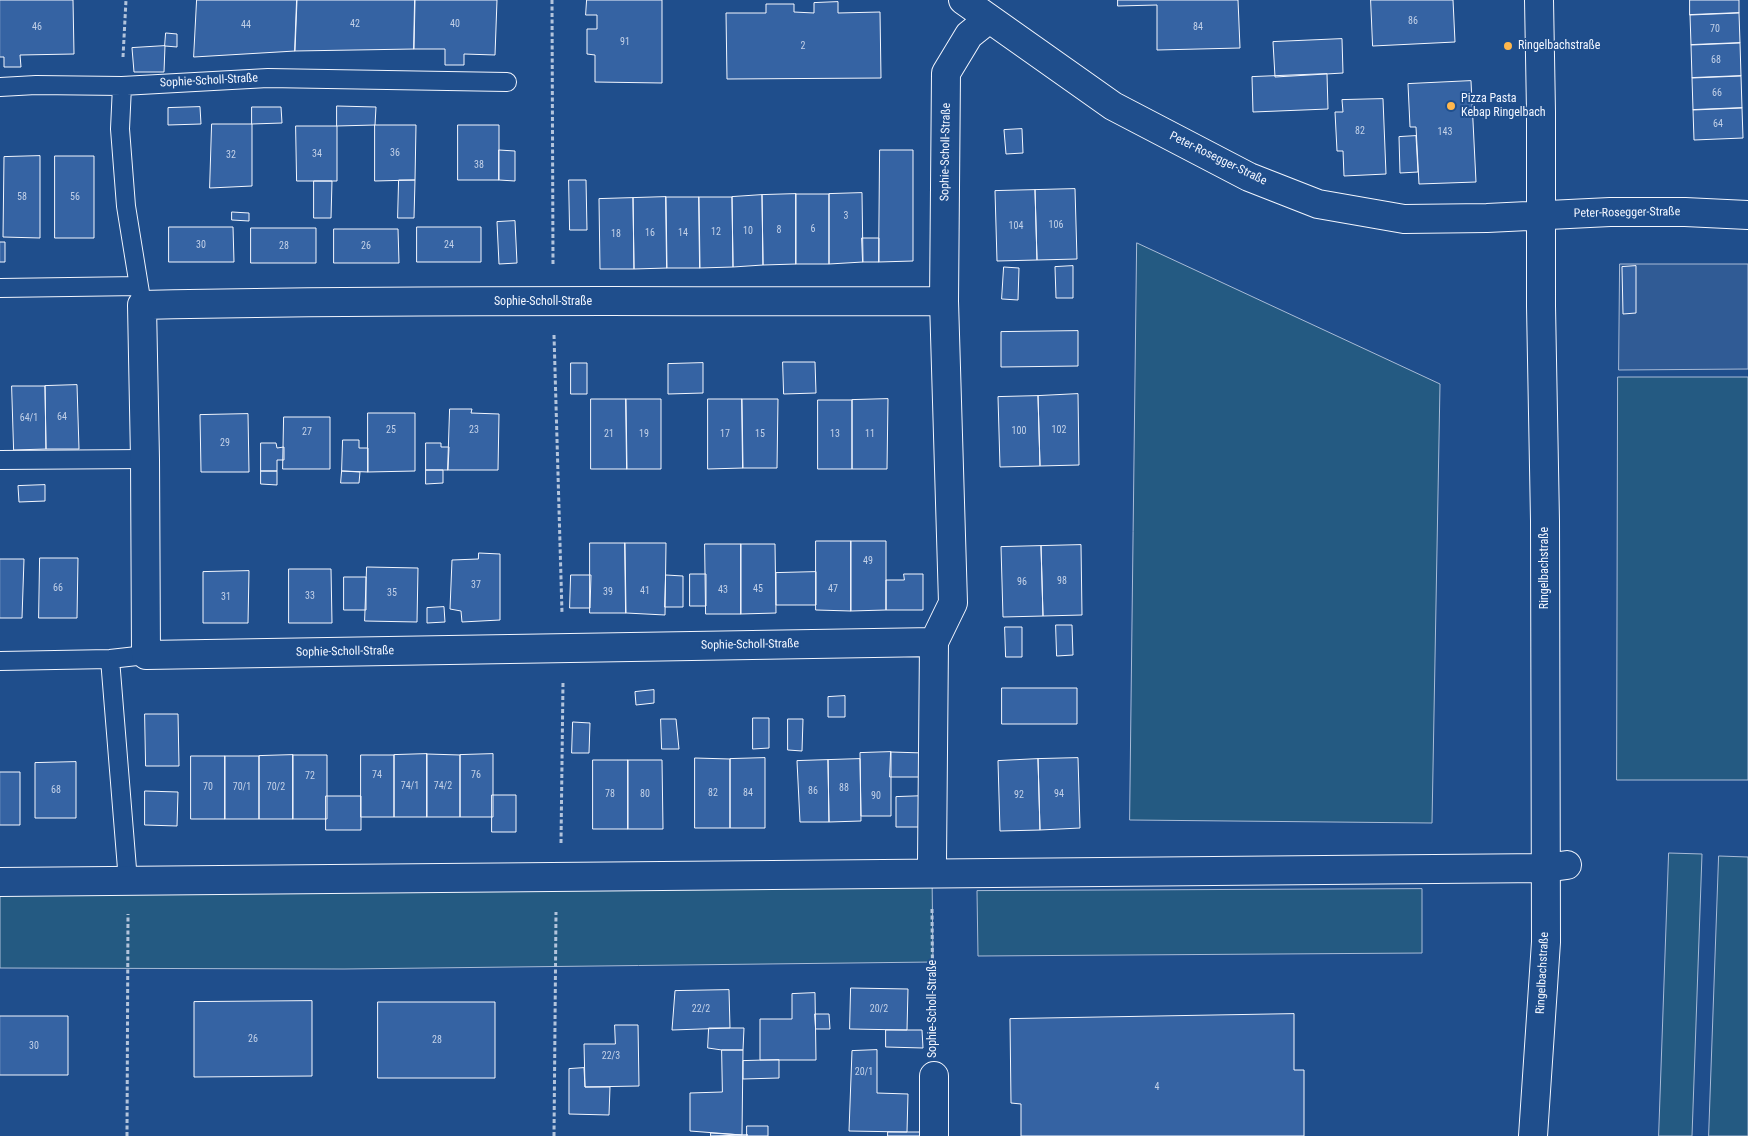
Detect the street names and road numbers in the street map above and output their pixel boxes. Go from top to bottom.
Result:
street label: Sophie-Scholl-Straße [160,71,258,91]
street label: Sophie-Scholl-Straße [938,103,954,201]
street label: Peter-Rosegger-Straße [1167,129,1269,189]
street label: Peter-Rosegger-Straße [1574,205,1680,221]
street label: Sophie-Scholl-Straße [494,295,592,309]
street label: Ringelbachstraße [1538,527,1552,609]
street label: Sophie-Scholl-Straße [701,637,799,653]
street label: Sophie-Scholl-Straße [296,644,394,660]
street label: Ringelbachstraße [1534,932,1552,1014]
street label: Sophie-Scholl-Straße [926,960,940,1058]

